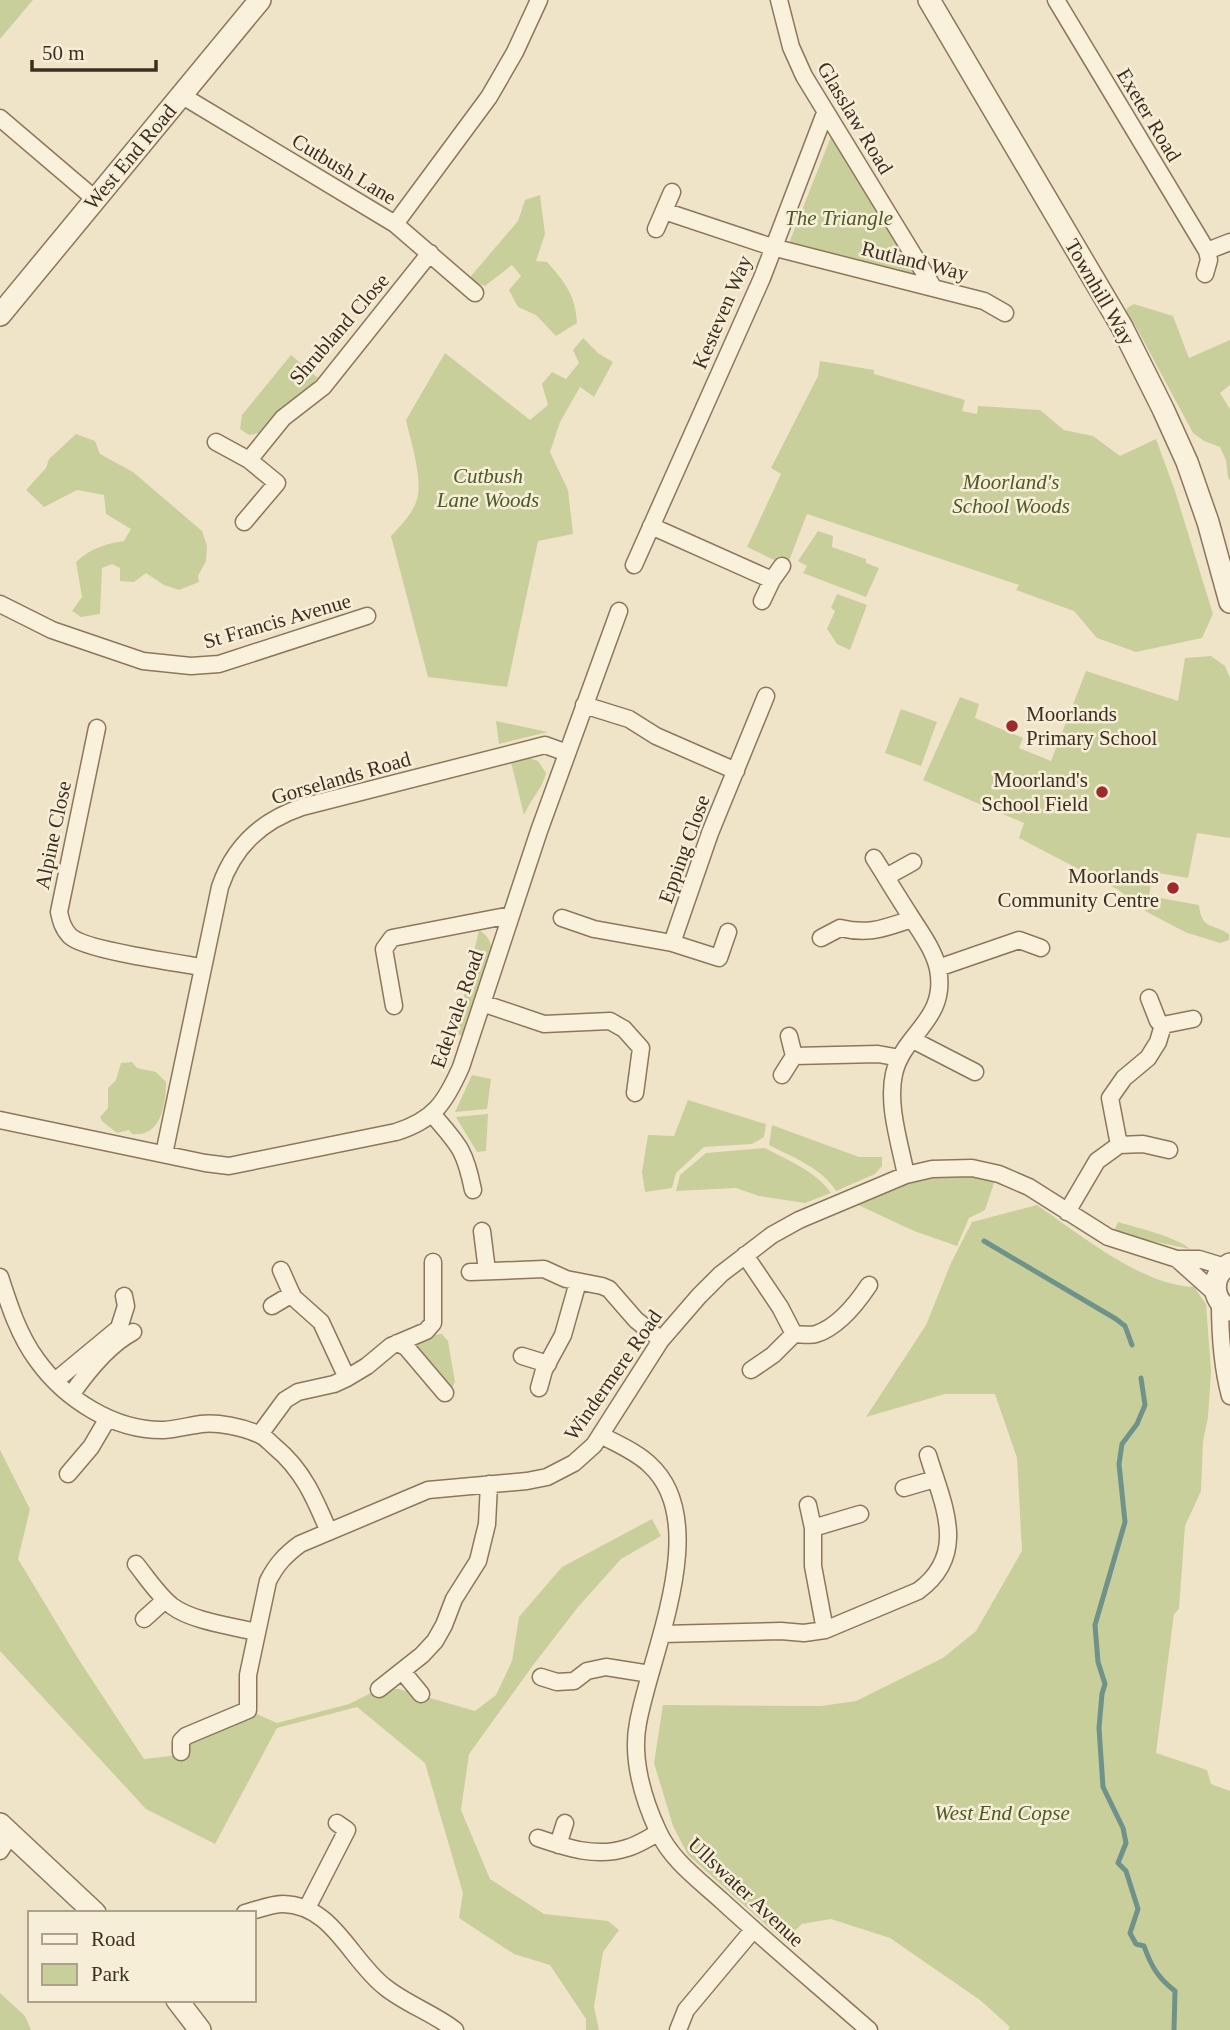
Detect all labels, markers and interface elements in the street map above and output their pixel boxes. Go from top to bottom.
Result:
scale bar [32,28,156,72]
text: 50 m [42,41,85,65]
street label: Glasslaw Road [812,58,898,179]
street label: Exeter Road [1112,64,1186,166]
street label: West End Road [79,99,181,215]
street label: Cutbush Lane [288,129,400,209]
park label: The Triangle [785,206,893,230]
street label: Townhill Way [1060,235,1140,350]
street label: Rutland Way [859,236,971,286]
street label: Kesteven Way [687,251,757,372]
street label: Shrubland Close [284,269,394,389]
park label: Cutbush Lane Woods [436,464,539,512]
park label: Moorland's School Woods [952,470,1070,518]
street label: St Francis Avenue [200,588,354,654]
place label: Moorlands Primary School [1026,702,1157,750]
marker: Moorlands Primary School [1004,718,1020,734]
street label: Gorselands Road [268,746,414,809]
place label: Moorland's School Field [981,768,1088,816]
street label: Alpine Close [30,779,76,891]
marker: Moorland's School Field [1094,784,1110,800]
street label: Epping Close [653,791,715,907]
place label: Moorlands Community Centre [997,864,1159,912]
marker: Moorlands Community Centre [1165,880,1181,896]
street label: Edelvale Road [426,946,489,1071]
street label: Windermere Road [559,1305,667,1445]
park label: West End Copse [934,1801,1070,1825]
street label: Ullswater Avenue [683,1832,809,1952]
legend [28,1911,256,2002]
text: Road [91,1927,136,1951]
text: Park [91,1962,130,1986]

